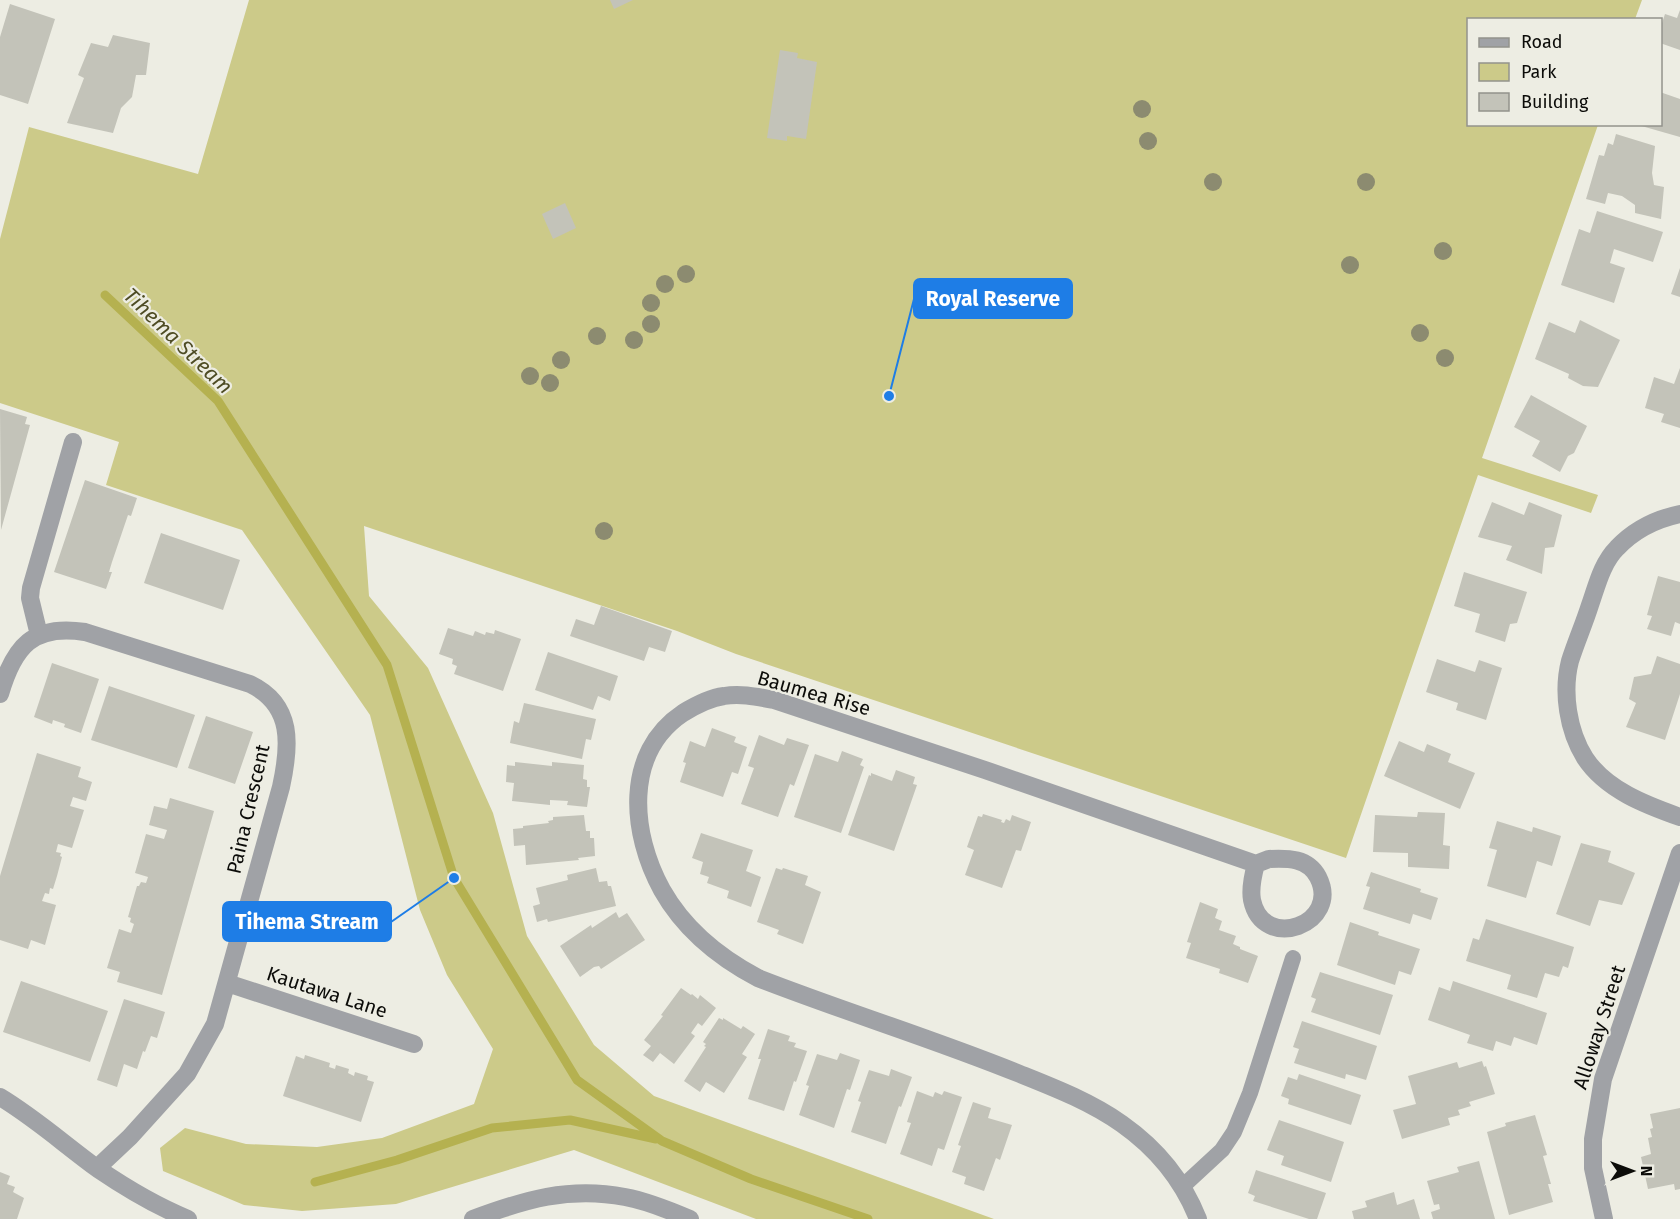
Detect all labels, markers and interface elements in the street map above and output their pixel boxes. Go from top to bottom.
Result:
legend [1467,18,1662,126]
text: Road [1521,31,1563,53]
text: Park [1521,61,1557,83]
text: Building [1521,91,1589,113]
callout: Royal Reserve [914,279,1072,318]
water label: Tihema Stream [118,283,238,399]
text: Royal Reserve [926,286,1061,312]
street label: Baumea Rise [755,665,873,721]
street label: Paina Crescent [221,741,275,876]
callout: Tihema Stream [223,902,391,941]
text: Tihema Stream [235,909,379,935]
street label: Kautawa Lane [264,961,390,1023]
street label: Alloway Street [1568,961,1631,1092]
north arrow [1602,1141,1662,1201]
text: N [1637,1166,1656,1176]

